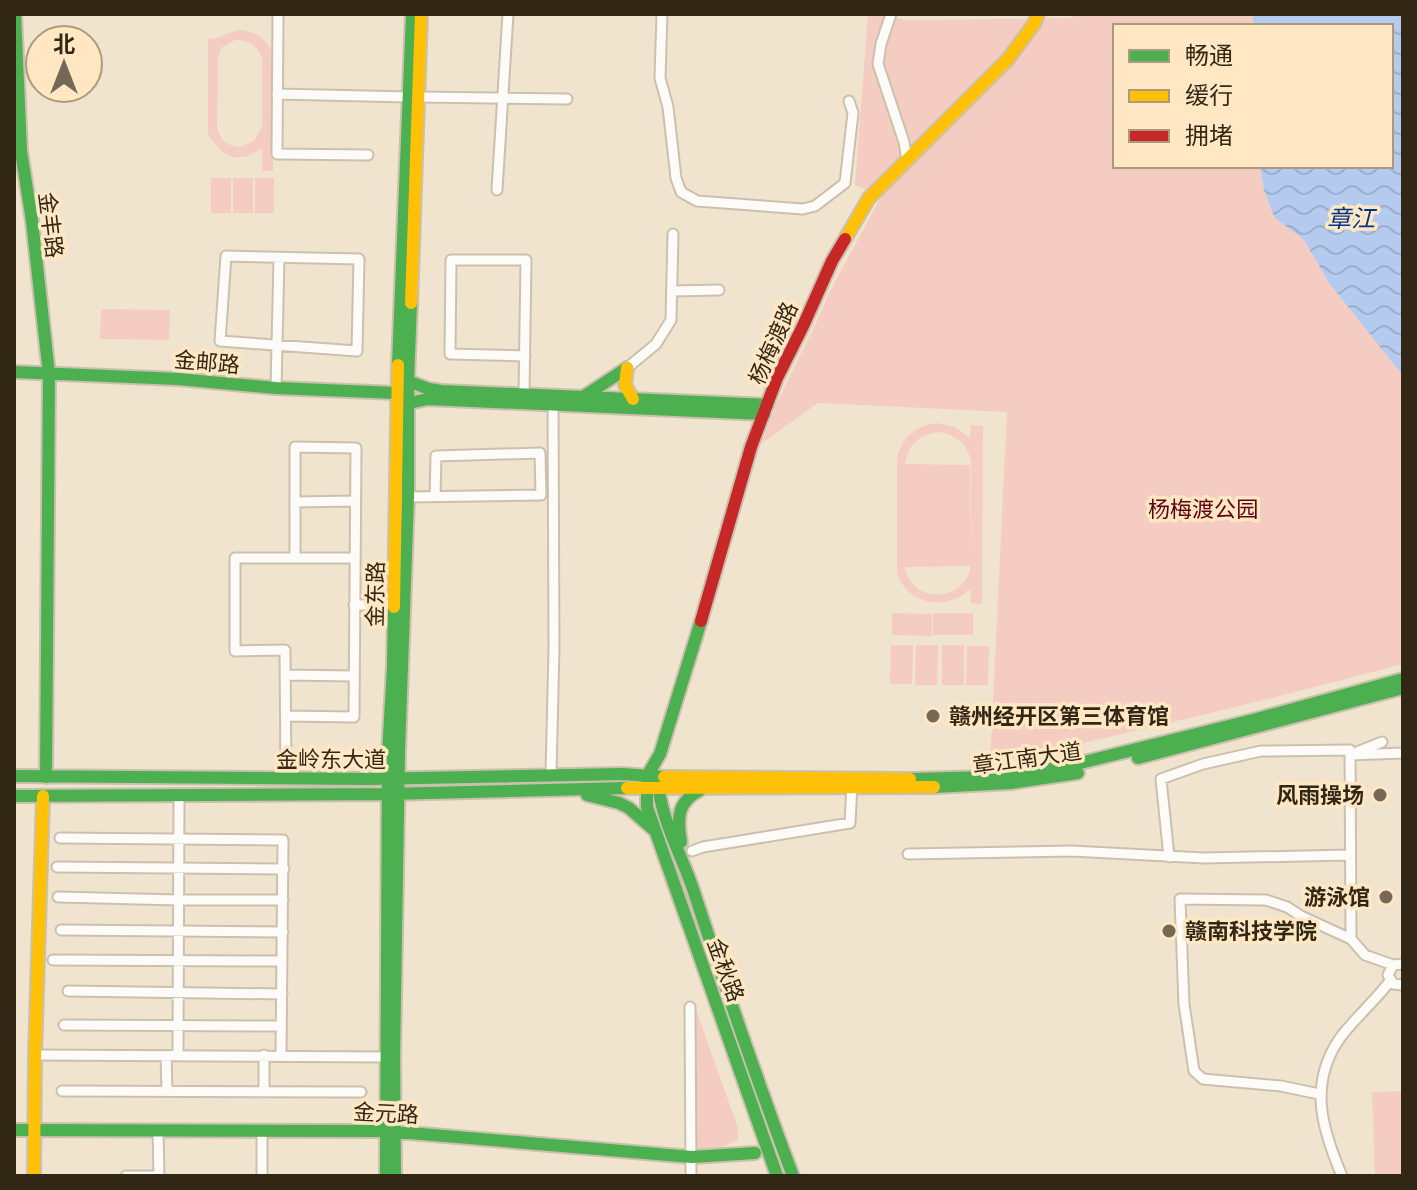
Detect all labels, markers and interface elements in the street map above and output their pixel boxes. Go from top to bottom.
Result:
north arrow [24,24,104,104]
legend [1113,24,1393,168]
text: 北 [53,30,75,59]
text: 畅通 [1185,40,1233,71]
text: 缓行 [1185,80,1233,111]
text: 拥堵 [1185,120,1233,151]
street label: 金丰路 [32,191,69,260]
water label: 章江 [1327,203,1378,234]
street label: 杨梅渡路 [742,297,805,389]
street label: 金邮路 [173,345,241,380]
park label: 杨梅渡公园 [1148,495,1258,524]
street label: 金东路 [360,561,391,627]
place label: 赣州经开区第三体育馆 [949,702,1169,731]
marker: 赣州经开区第三体育馆 [924,707,942,725]
street label: 章江南大道 [971,736,1084,781]
street label: 金岭东大道 [276,745,386,774]
place label: 风雨操场 [1276,781,1364,810]
marker: 风雨操场 [1371,786,1389,804]
place label: 游泳馆 [1304,883,1370,912]
marker: 游泳馆 [1377,888,1395,906]
place label: 赣南科技学院 [1185,917,1317,946]
marker: 赣南科技学院 [1160,922,1178,940]
street label: 金秋路 [701,934,750,1006]
street label: 金元路 [352,1097,420,1130]

